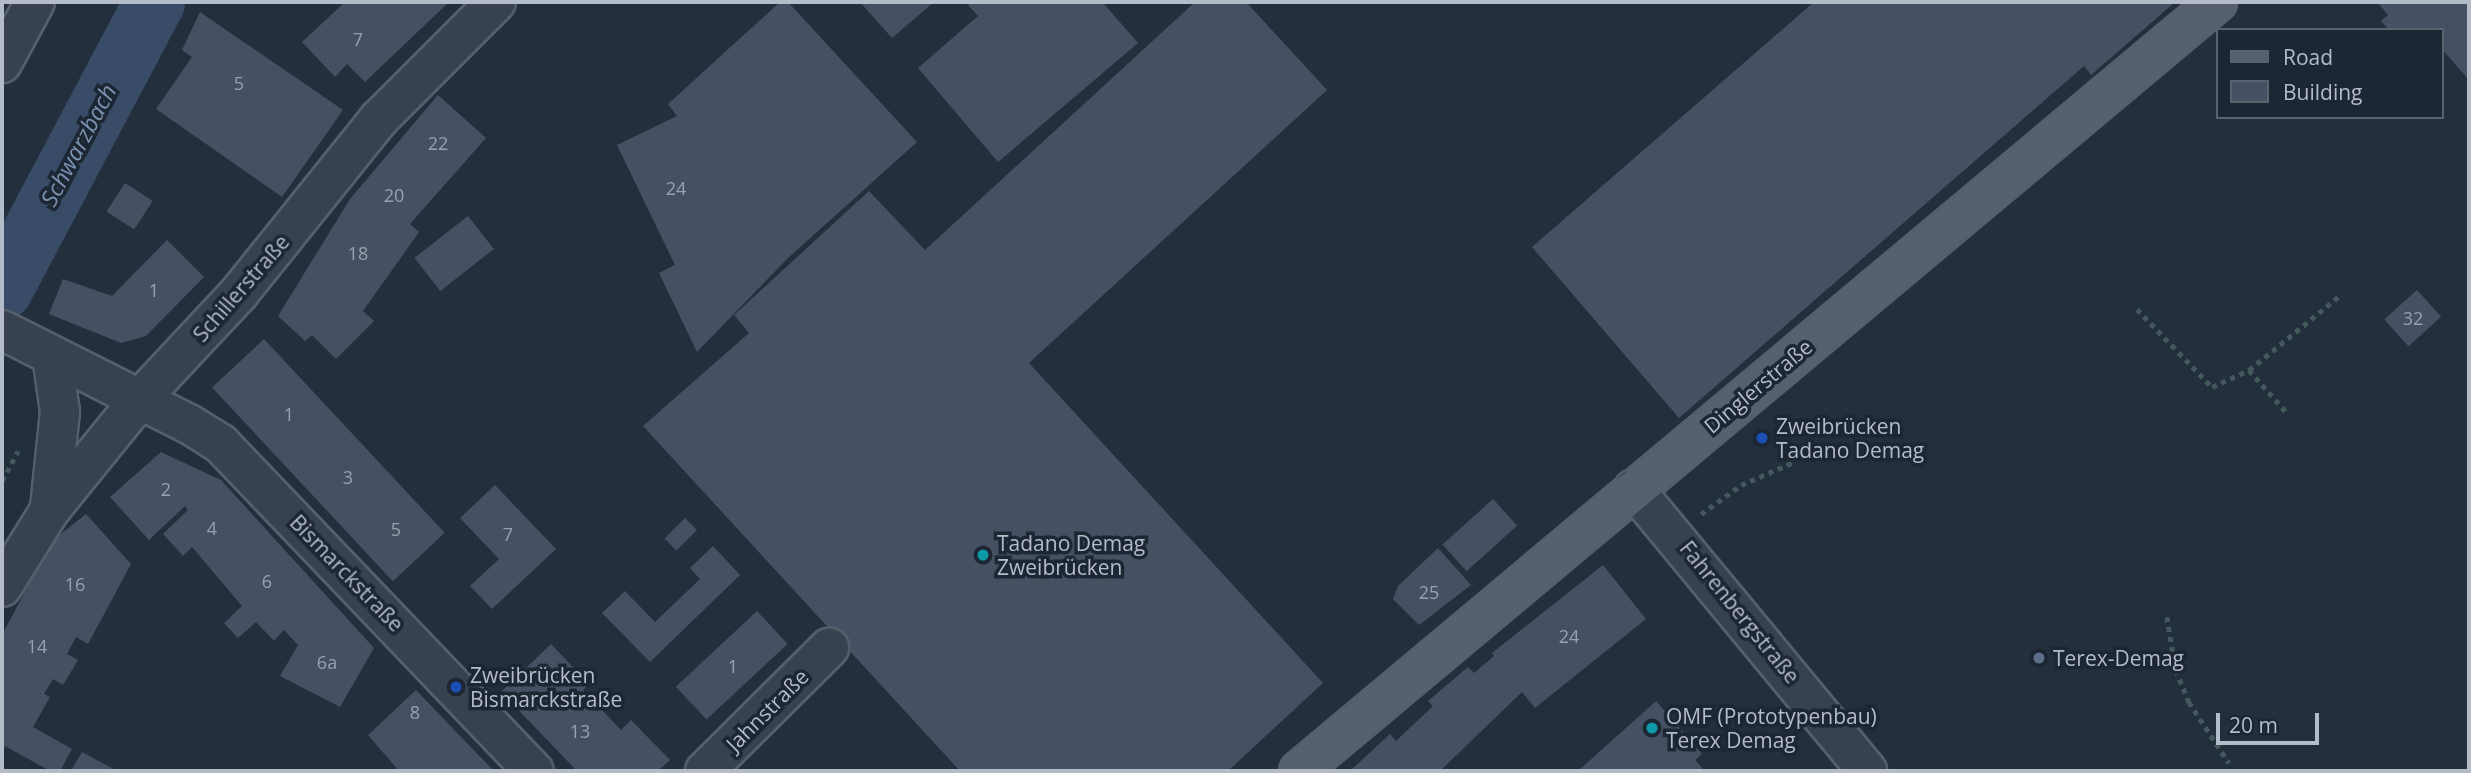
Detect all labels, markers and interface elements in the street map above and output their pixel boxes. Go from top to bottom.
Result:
house number: 7 [353,28,363,50]
legend [2216,28,2443,119]
text: Road [2283,43,2333,71]
house number: 5 [234,72,244,94]
text: Building [2283,78,2362,106]
water label: Schwarzbach [34,79,122,211]
house number: 22 [428,132,448,154]
house number: 24 [666,177,686,199]
house number: 20 [384,184,404,206]
street label: Schillerstraße [188,229,294,347]
house number: 18 [348,242,368,264]
house number: 1 [149,279,159,301]
house number: 32 [2403,307,2423,329]
street label: Dinglerstraße [1699,334,1817,438]
house number: 1 [284,403,294,425]
place label: Zweibrücken Tadano Demag [1776,413,1924,463]
marker: Zweibrücken Tadano Demag [1754,430,1770,446]
house number: 3 [343,466,353,488]
house number: 2 [161,478,171,500]
street label: Bismarckstraße [285,509,409,637]
house number: 4 [207,517,217,539]
house number: 5 [391,518,401,540]
house number: 7 [503,523,513,545]
place label: Tadano Demag Zweibrücken [997,530,1145,580]
street label: Fahrenbergstraße [1675,536,1805,688]
marker: Tadano Demag Zweibrücken [975,547,991,563]
house number: 6 [262,570,272,592]
house number: 16 [65,573,85,595]
house number: 25 [1419,581,1439,603]
house number: 24 [1559,625,1579,647]
house number: 14 [27,635,47,657]
place label: Terex-Demag [2053,645,2184,671]
marker: Terex-Demag [2031,650,2047,666]
house number: 6a [317,651,337,673]
house number: 1 [728,655,738,677]
place label: Zweibrücken Bismarckstraße [470,662,622,712]
street label: Jahnstraße [721,664,813,756]
marker: Zweibrücken Bismarckstraße [448,679,464,695]
scale bar [2219,700,2322,744]
house number: 8 [410,701,420,723]
place label: OMF (Prototypenbau) Terex Demag [1666,703,1877,753]
text: 20 m [2229,711,2278,739]
house number: 13 [570,720,590,742]
marker: OMF (Prototypenbau) Terex Demag [1644,720,1660,736]

